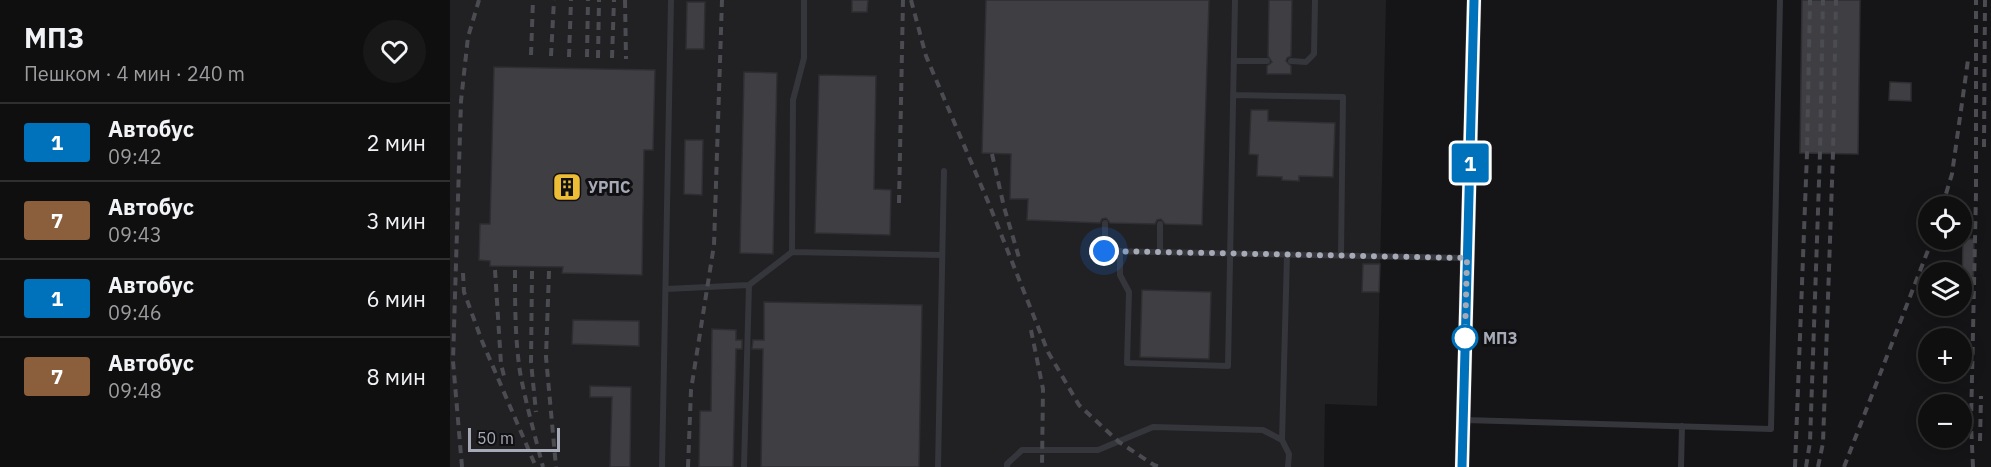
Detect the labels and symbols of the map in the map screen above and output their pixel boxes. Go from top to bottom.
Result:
line badge: 1 [1450,144,1490,182]
building icon: УРПС [551,171,583,203]
place label: УРПС [588,177,630,197]
your location [1089,236,1119,266]
marker: МПЗ [1452,325,1478,351]
place label: МПЗ [1483,328,1517,348]
scale bar [468,425,560,452]

